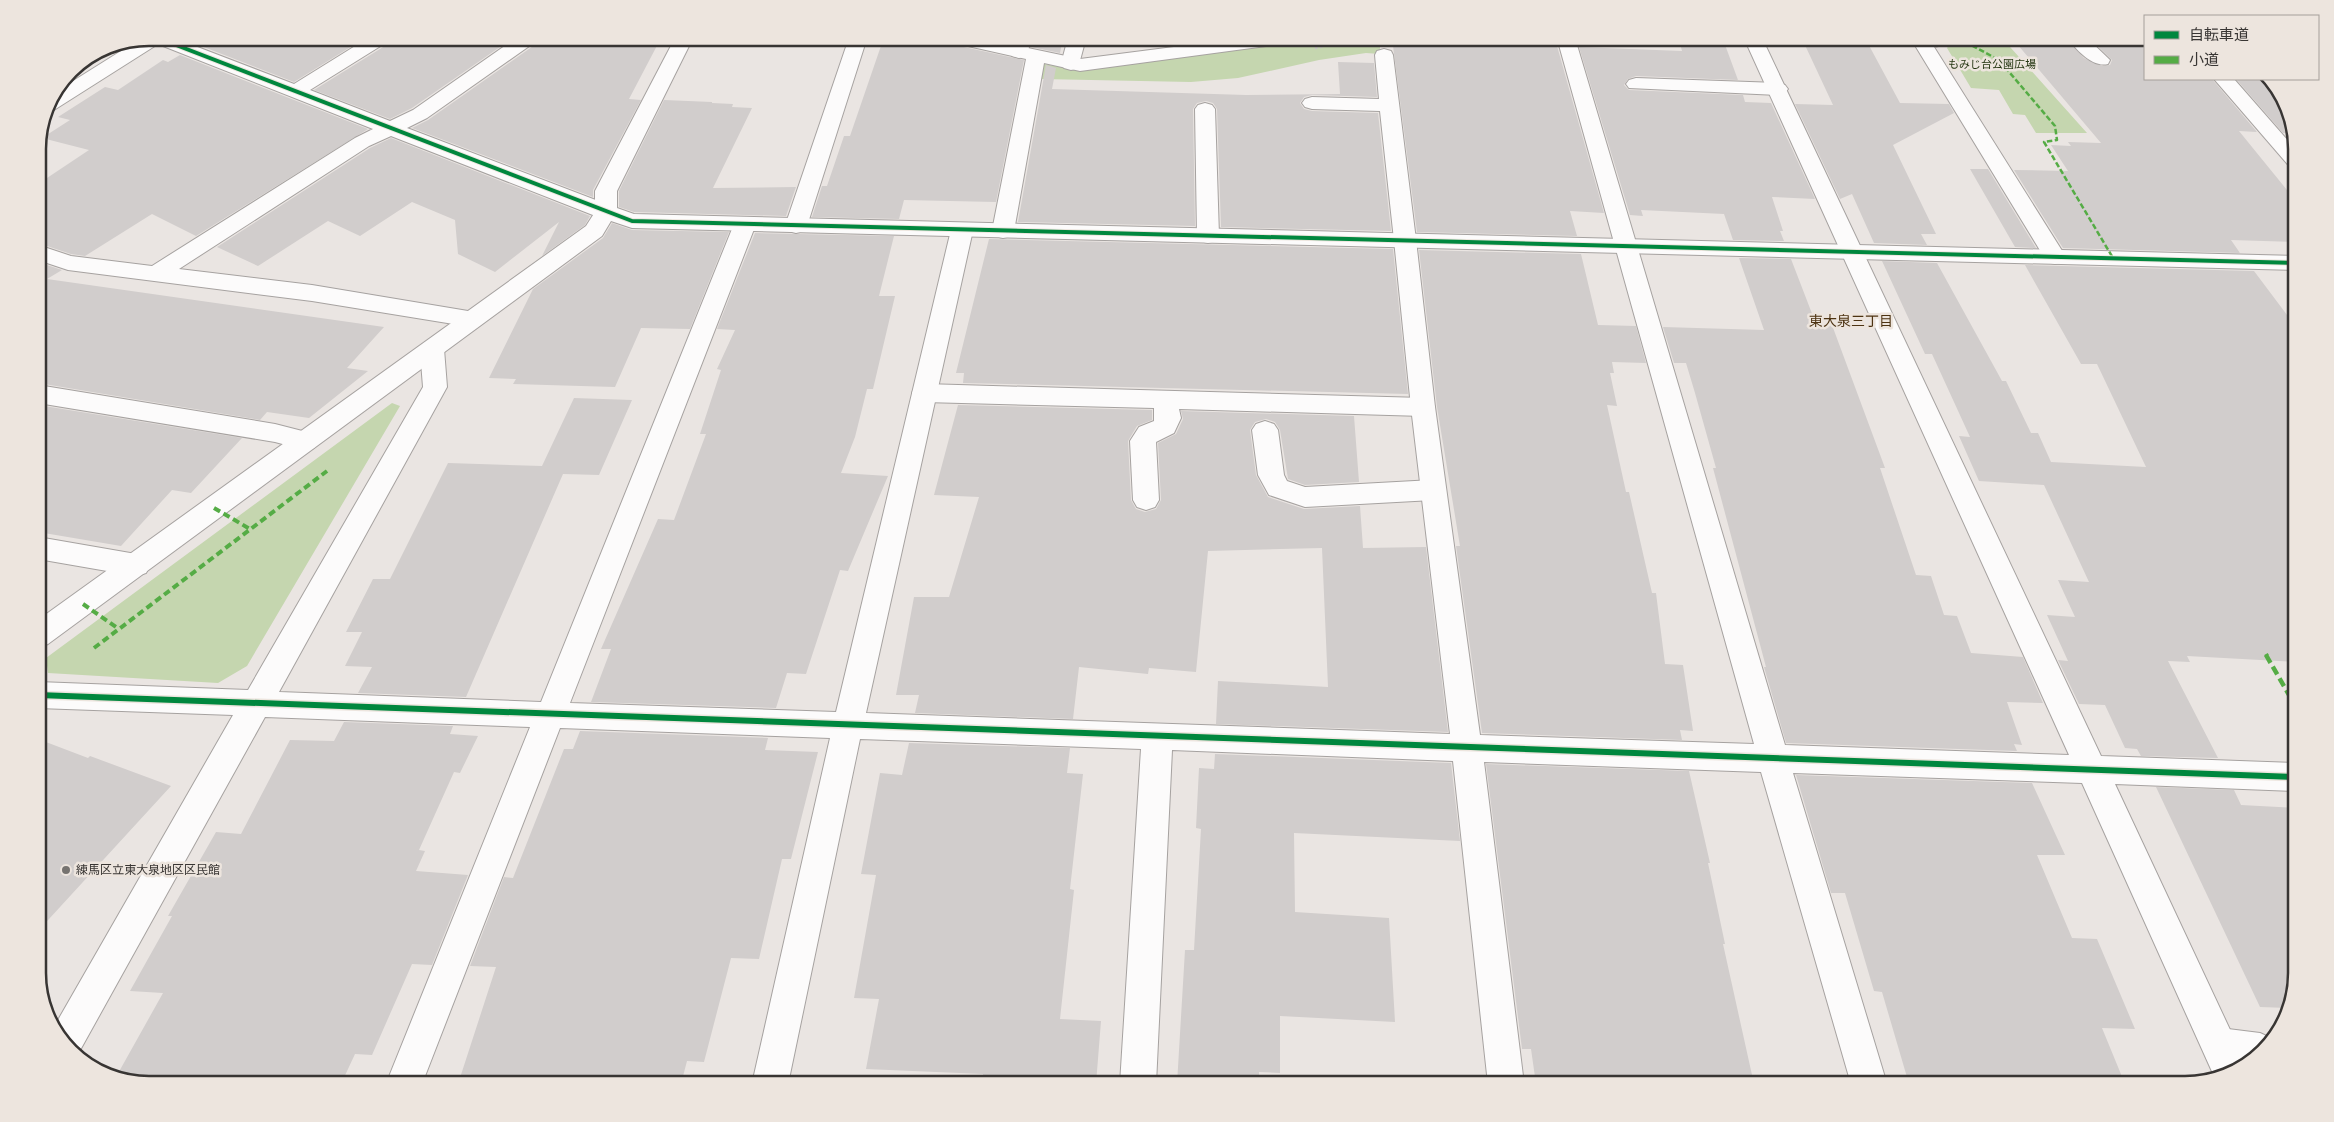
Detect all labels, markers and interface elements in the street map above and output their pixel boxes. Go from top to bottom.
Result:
legend [2144,15,2319,80]
text: 自転車道 [2189,25,2249,45]
text: 小道 [2189,50,2219,70]
park label: もみじ台公園広場 [1948,57,2036,71]
district label: 東大泉三丁目 [1809,312,1893,330]
place label: 練馬区立東大泉地区区民館 [76,862,220,878]
marker: 練馬区立東大泉地区区民館 [60,864,72,876]

